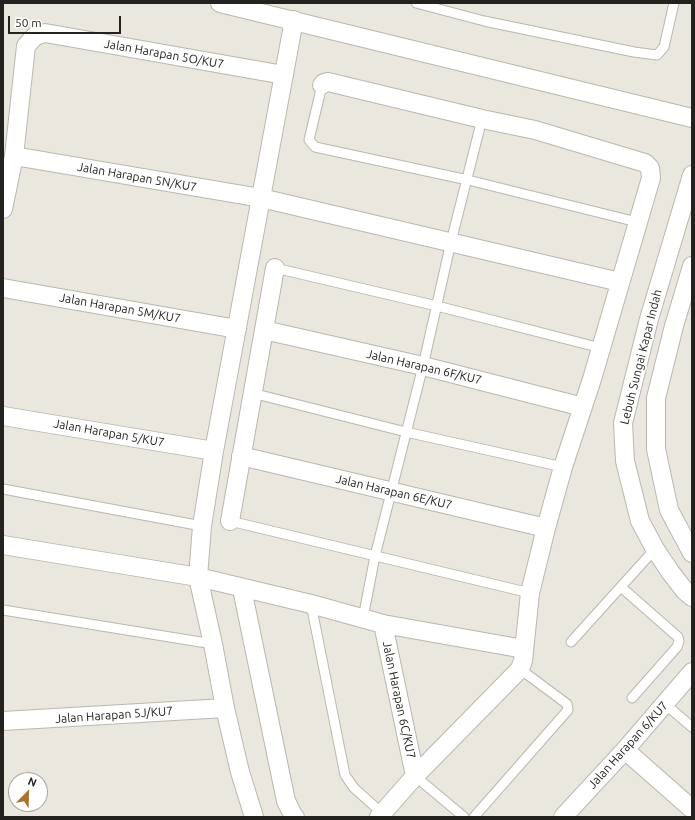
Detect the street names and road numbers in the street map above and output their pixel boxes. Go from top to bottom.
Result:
street label: Jalan Harapan 5O/KU7 [103,36,225,72]
street label: Jalan Harapan 5N/KU7 [76,159,198,195]
street label: Lebuh Sungai Kapar Indah [617,288,665,426]
street label: Jalan Harapan 5M/KU7 [58,290,182,326]
street label: Jalan Harapan 6F/KU7 [365,347,483,387]
street label: Jalan Harapan 5/KU7 [52,416,166,450]
street label: Jalan Harapan 6E/KU7 [334,472,454,512]
street label: Jalan Harapan 6C/KU7 [379,640,419,760]
street label: Jalan Harapan 6/KU7 [585,698,671,792]
street label: Jalan Harapan 5J/KU7 [55,704,173,726]

